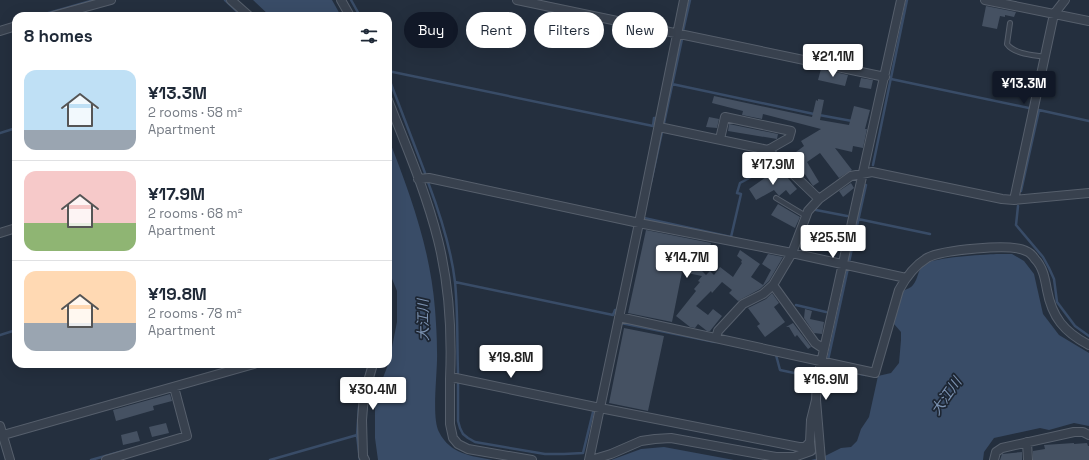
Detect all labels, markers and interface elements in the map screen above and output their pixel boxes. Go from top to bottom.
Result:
chip: Buy [404,12,458,48]
chip: Rent [466,12,526,48]
chip: Filters [534,12,604,48]
chip: New [612,12,668,48]
text: 8 homes [24,25,93,47]
icon: filters [358,25,380,47]
pin: ¥21.1M [800,44,866,78]
text: ¥21.1M [812,48,854,65]
pin: ¥13.3M [991,71,1057,105]
text: ¥13.3M [1001,75,1047,92]
text: ¥13.3M [148,82,207,104]
icon: home [56,86,104,134]
text: 2 rooms · 58 m² [148,104,242,121]
text: Apartment [148,121,216,138]
pin: ¥17.9M [740,152,806,186]
text: ¥17.9M [751,156,795,173]
text: ¥17.9M [148,183,205,205]
icon: home [56,187,104,235]
text: 2 rooms · 68 m² [148,205,242,222]
text: Apartment [148,222,216,239]
pin: ¥25.5M [800,225,866,259]
text: ¥25.5M [810,229,856,246]
pin: ¥14.7M [654,245,720,279]
text: ¥14.7M [665,249,709,266]
text: ¥19.8M [148,283,207,305]
icon: home [56,287,104,335]
water label: 大江川 [414,297,432,341]
text: 2 rooms · 78 m² [148,305,242,322]
text: Apartment [148,322,216,339]
pin: ¥19.8M [478,345,544,379]
text: ¥19.8M [489,349,533,366]
pin: ¥16.9M [793,367,859,401]
text: ¥16.9M [803,371,849,388]
water label: 大江川 [927,372,967,418]
pin: ¥30.4M [340,377,406,411]
text: ¥30.4M [349,381,397,398]

